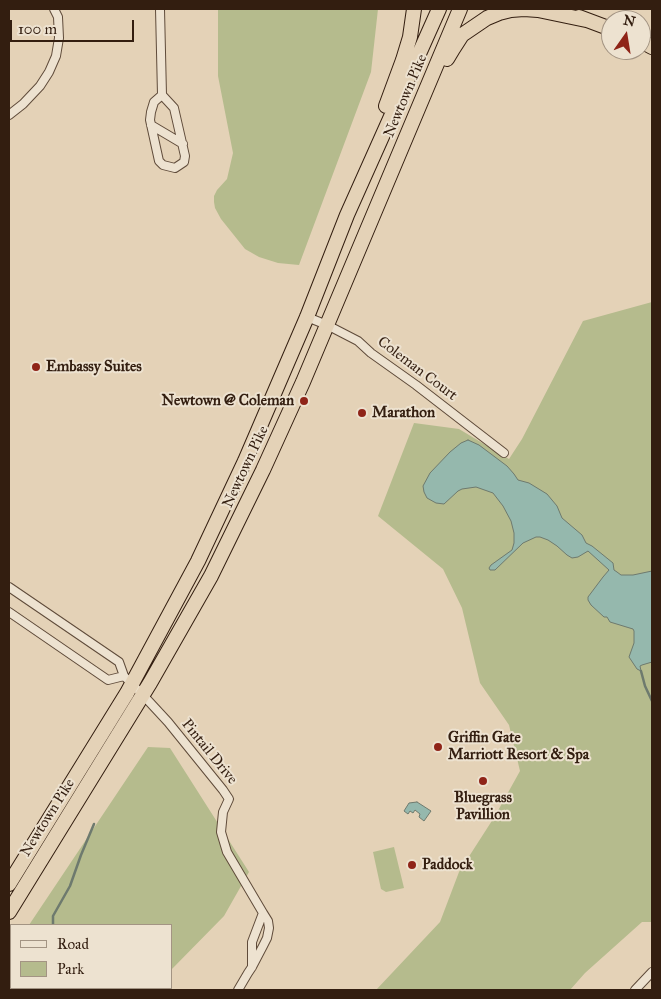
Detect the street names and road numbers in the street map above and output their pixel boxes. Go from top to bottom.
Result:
street label: Newtown Pike [380,52,432,140]
street label: Coleman Court [374,333,460,405]
street label: Newtown Pike [219,423,273,511]
street label: Pintail Drive [177,716,241,788]
street label: Newtown Pike [17,776,79,860]

